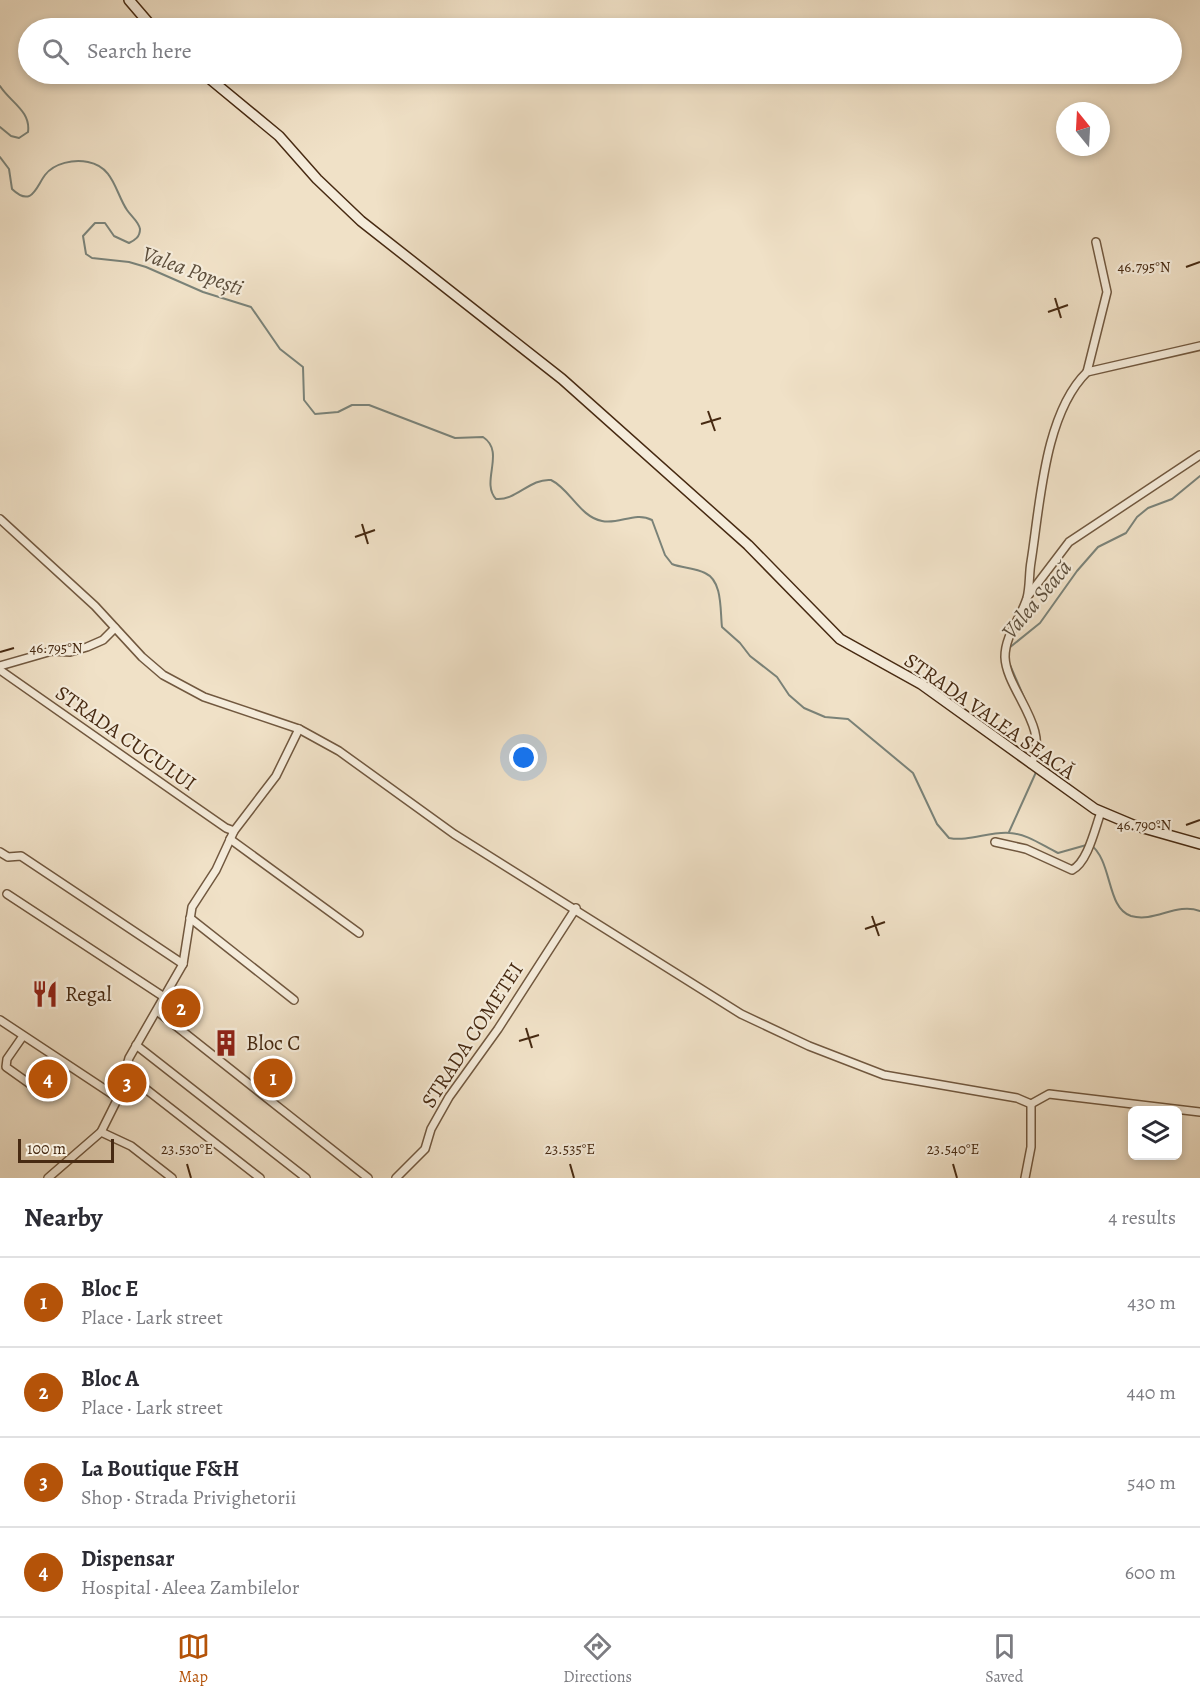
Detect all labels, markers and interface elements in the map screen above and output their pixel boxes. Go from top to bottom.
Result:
search box [18,18,1182,84]
icon: search [39,35,72,68]
text: Search here [87,36,192,66]
north arrow [1056,102,1110,156]
water label: Valea Popești [138,239,248,303]
text: 46.795°N [1117,257,1171,277]
water label: Valea Seacă [995,554,1079,646]
text: 46.795°N [29,638,83,658]
street label: STRADA VALEA SEACĂ [899,646,1082,786]
street label: STRADA CUCULUI [50,679,202,797]
your location [509,743,538,772]
text: 46.790°N [1117,815,1172,835]
street label: STRADA COMETEI [415,957,529,1113]
restaurant icon: Regal [30,979,60,1009]
place label: Regal [65,980,112,1008]
pin: 2 [162,986,201,1030]
building icon: Bloc C [211,1028,241,1058]
place label: Bloc C [246,1029,300,1057]
pin: 4 [28,1056,68,1102]
pin: 1 [254,1056,292,1100]
pin: 3 [108,1060,146,1106]
map controls [1128,1106,1182,1160]
button: layers [1128,1106,1182,1160]
scale bar [18,1136,114,1164]
text: 100 m [27,1138,66,1160]
text: 23.530°E [161,1139,213,1159]
text: 23.535°E [545,1139,595,1159]
text: 23.540°E [927,1139,979,1159]
text: Nearby [24,1200,103,1235]
text: 4 results [1108,1204,1176,1231]
text: Bloc E [81,1274,138,1304]
text: 1 [40,1289,47,1316]
text: 430 m [1127,1289,1176,1316]
text: Place · Lark street [81,1304,223,1331]
text: Bloc A [81,1364,139,1394]
text: 2 [39,1379,48,1406]
text: 440 m [1127,1379,1176,1406]
text: Place · Lark street [81,1394,223,1421]
text: La Boutique F&H [81,1454,239,1484]
text: 3 [39,1469,48,1496]
text: 540 m [1127,1469,1176,1496]
text: Shop · Strada Privighetorii [81,1484,296,1511]
text: Dispensar [81,1544,175,1574]
text: 4 [39,1559,48,1586]
text: 600 m [1125,1559,1176,1586]
text: Hospital · Aleea Zambilelor [81,1574,299,1601]
tab: Map [177,1630,210,1688]
tab: Directions [563,1630,632,1688]
tab: Saved [985,1630,1023,1688]

